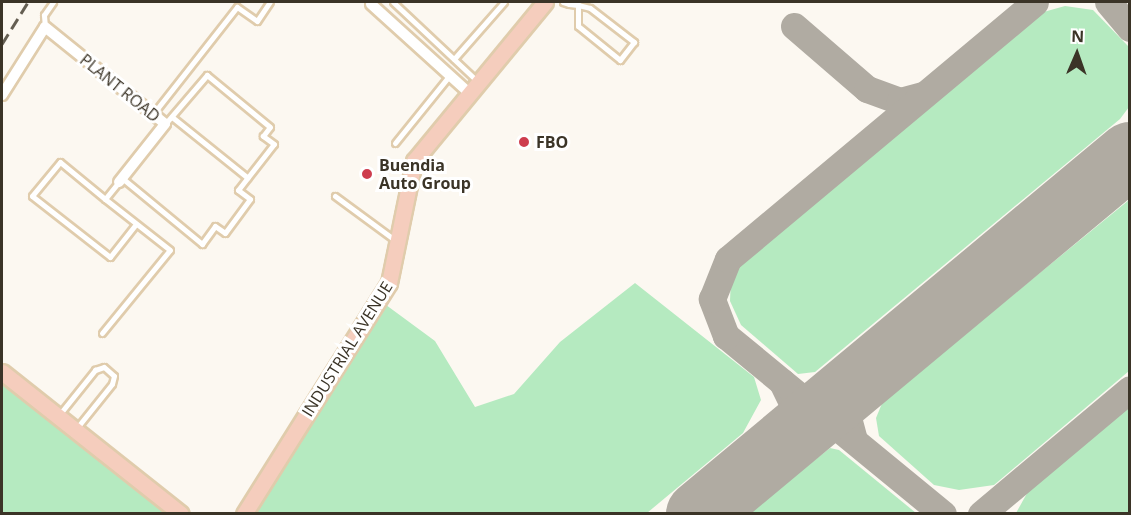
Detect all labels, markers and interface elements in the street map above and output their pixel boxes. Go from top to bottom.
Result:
north arrow [1047,24,1107,84]
text: N [1071,25,1085,47]
street label: PLANT ROAD [76,50,164,126]
place label: FBO [536,132,568,152]
marker: FBO [517,135,531,149]
place label: Buendia Auto Group [379,155,471,193]
marker: Buendia Auto Group [360,167,374,181]
street label: INDUSTRIAL AVENUE [298,278,396,420]

